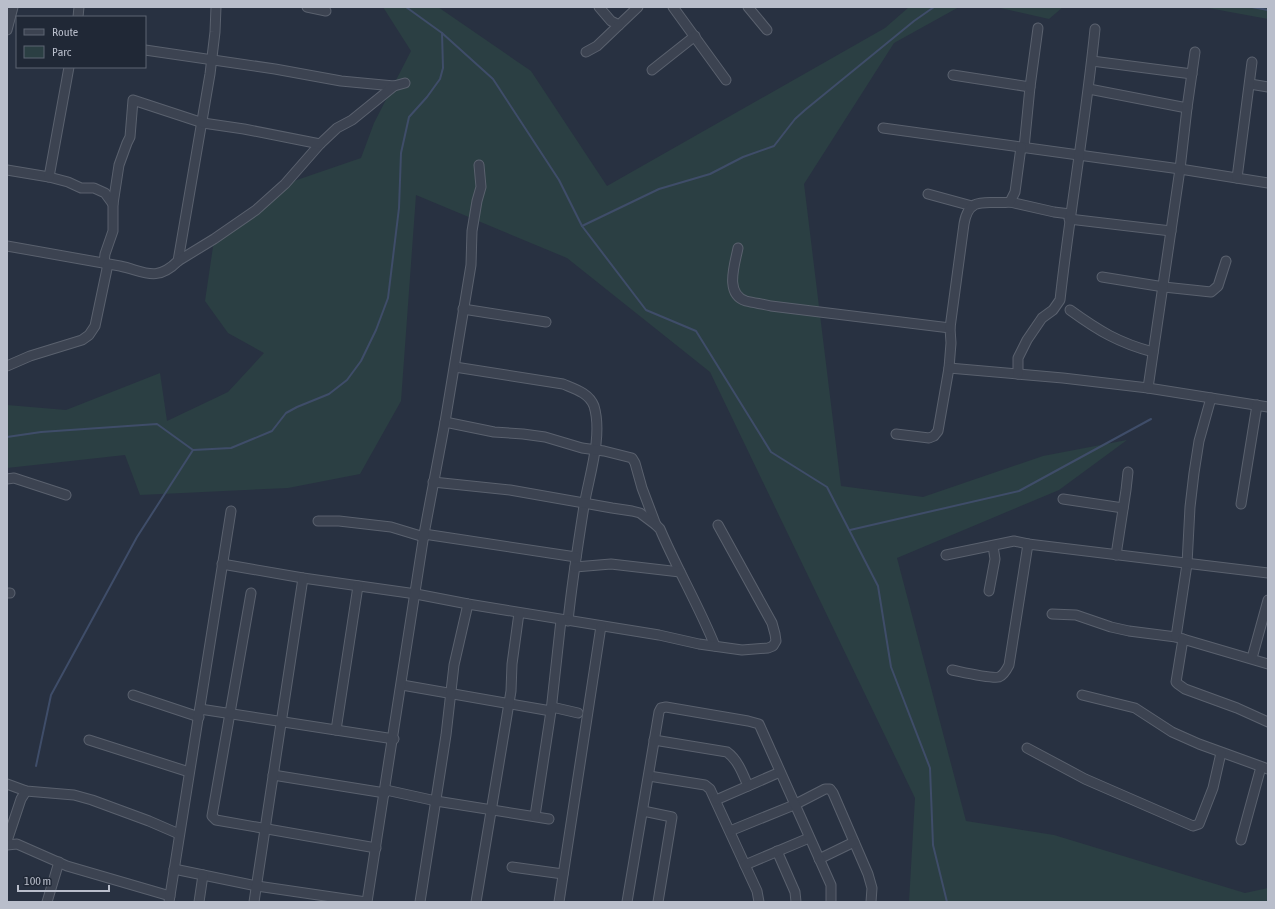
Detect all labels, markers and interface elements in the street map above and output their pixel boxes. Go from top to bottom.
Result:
legend [16,16,146,68]
text: Route [52,25,78,39]
text: Parc [52,45,72,59]
scale bar [18,867,109,893]
text: 100 m [24,874,51,888]

